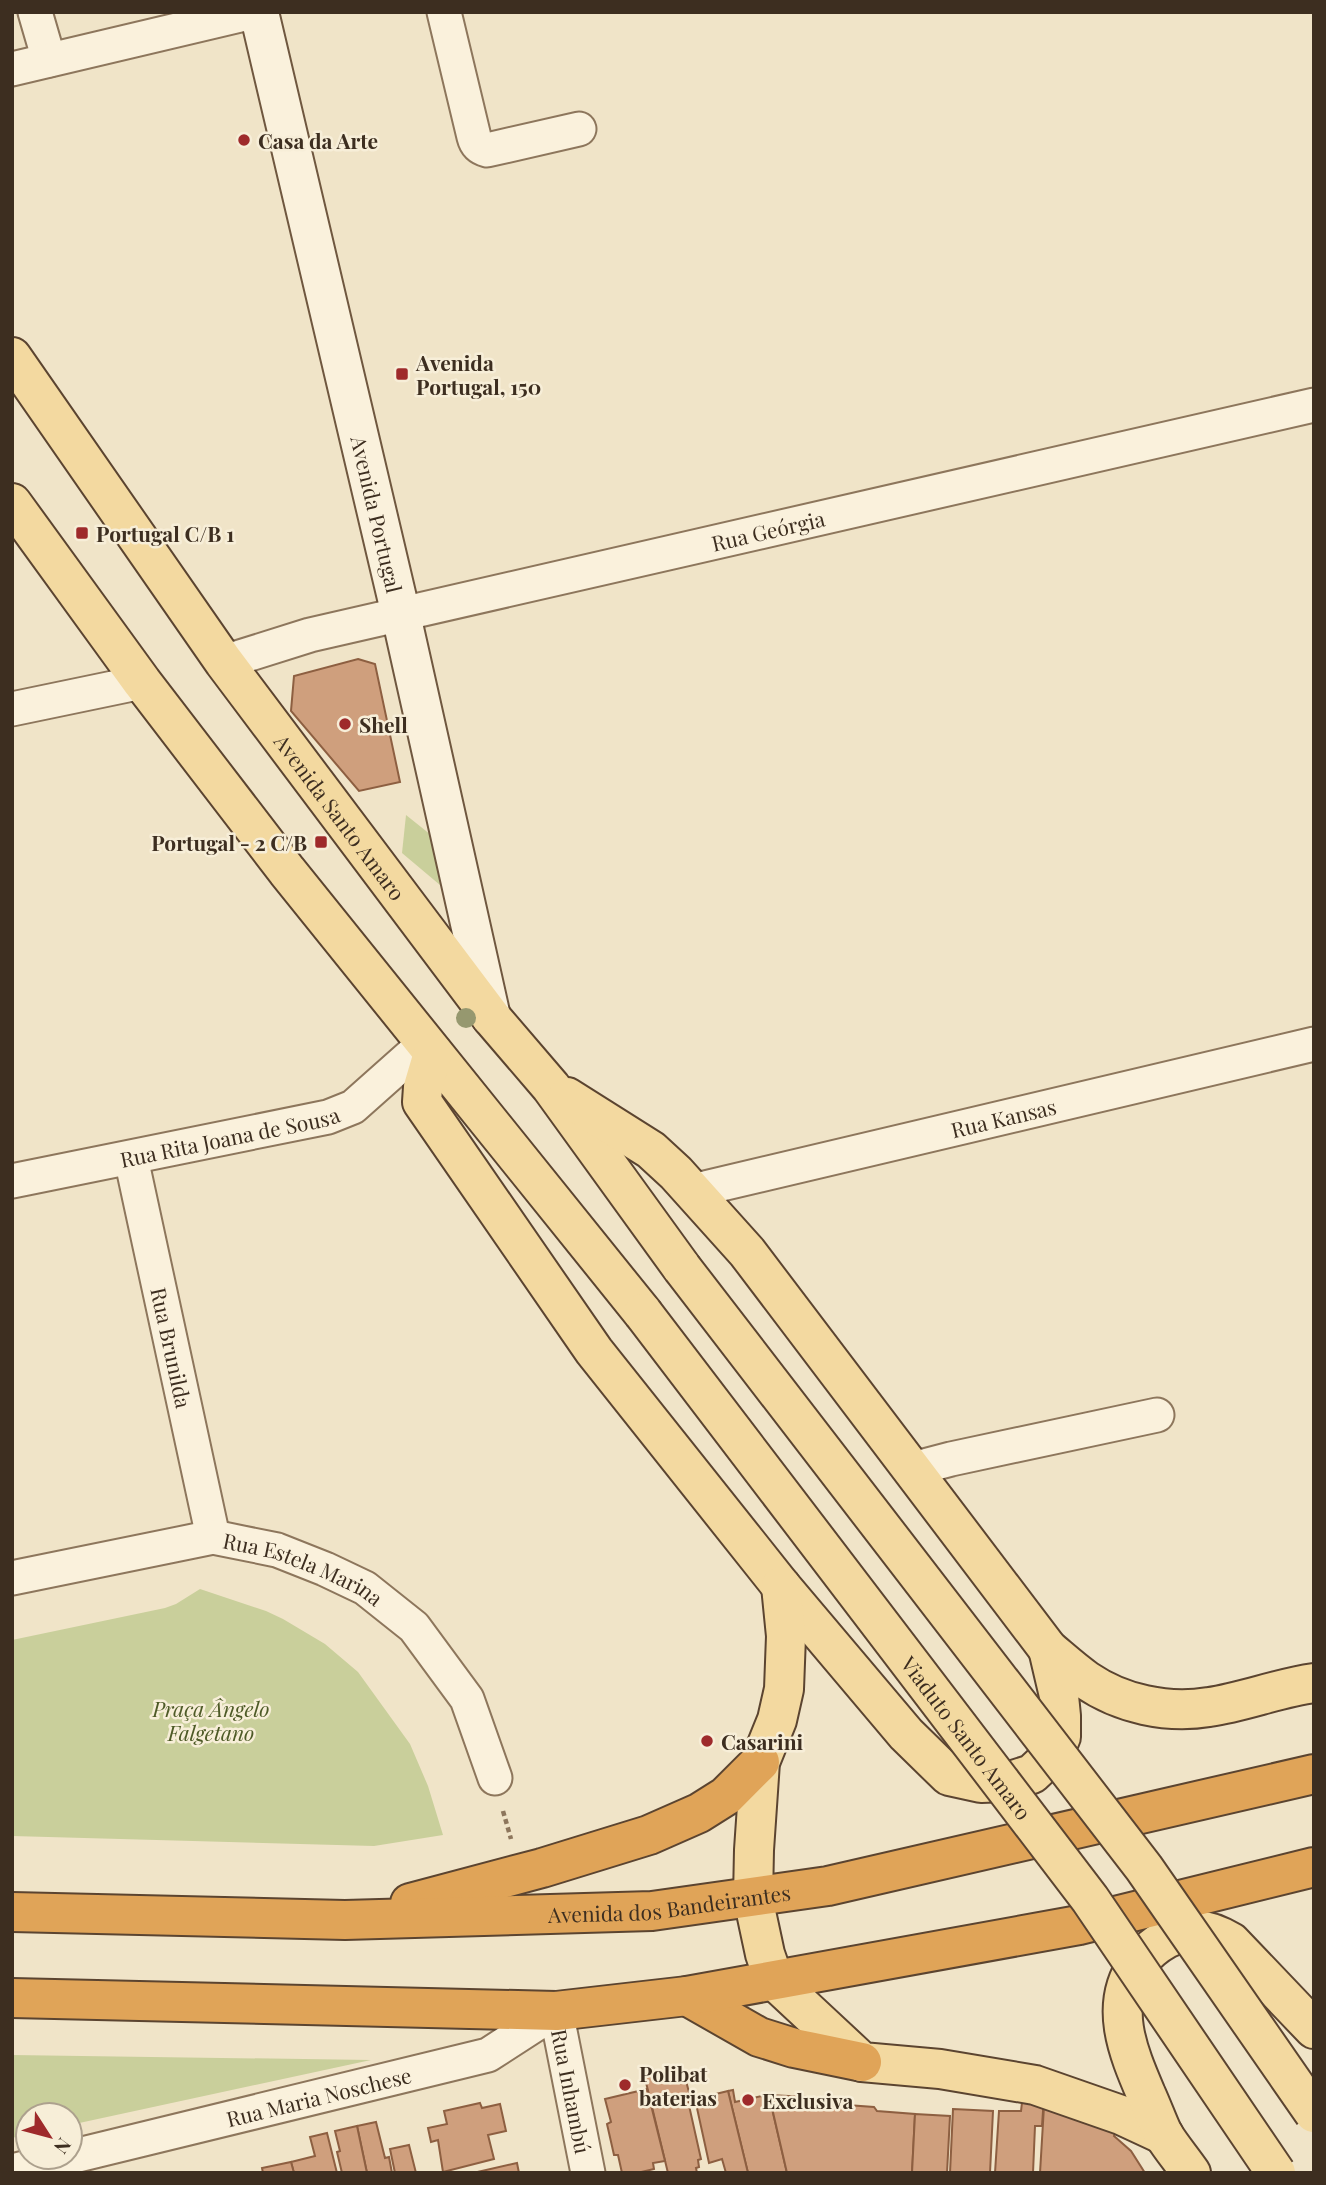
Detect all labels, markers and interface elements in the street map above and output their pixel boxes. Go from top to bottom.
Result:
place label: Casa da Arte [258,126,378,154]
marker: Casa da Arte [236,132,252,148]
place label: Avenida Portugal, 150 [415,348,541,400]
marker: Avenida Portugal, 150 [394,366,410,382]
street label: Avenida Portugal [345,432,409,595]
street label: Rua Geórgia [709,503,828,557]
place label: Portugal C/B 1 [96,519,234,547]
marker: Portugal C/B 1 [74,525,90,541]
place label: Shell [359,710,408,738]
marker: Shell [337,716,353,732]
street label: Avenida Santo Amaro [268,727,412,905]
place label: Portugal - 2 C/B [151,828,307,856]
marker: Portugal - 2 C/B [313,834,329,850]
street label: Rua Kansas [948,1091,1059,1143]
street label: Rua Rita Joana de Sousa [117,1100,344,1173]
street label: Rua Brunilda [145,1285,199,1411]
street label: Rua Estela Marina [221,1525,390,1612]
street label: Viaduto Santo Amaro [895,1649,1038,1825]
park label: Praça Ângelo Falgetano [151,1694,270,1746]
place label: Casarini [721,1727,804,1755]
marker: Casarini [699,1733,715,1749]
street label: Avenida dos Bandeirantes [547,1878,792,1928]
street label: Rua Inhambú [546,2026,598,2156]
place label: Polibat baterias [639,2059,717,2111]
street label: Rua Maria Noschese [223,2060,414,2132]
marker: Polibat baterias [617,2077,633,2093]
place label: Exclusiva [762,2086,853,2114]
marker: Exclusiva [740,2092,756,2108]
north arrow [14,2101,84,2171]
text: N [49,2133,78,2160]

